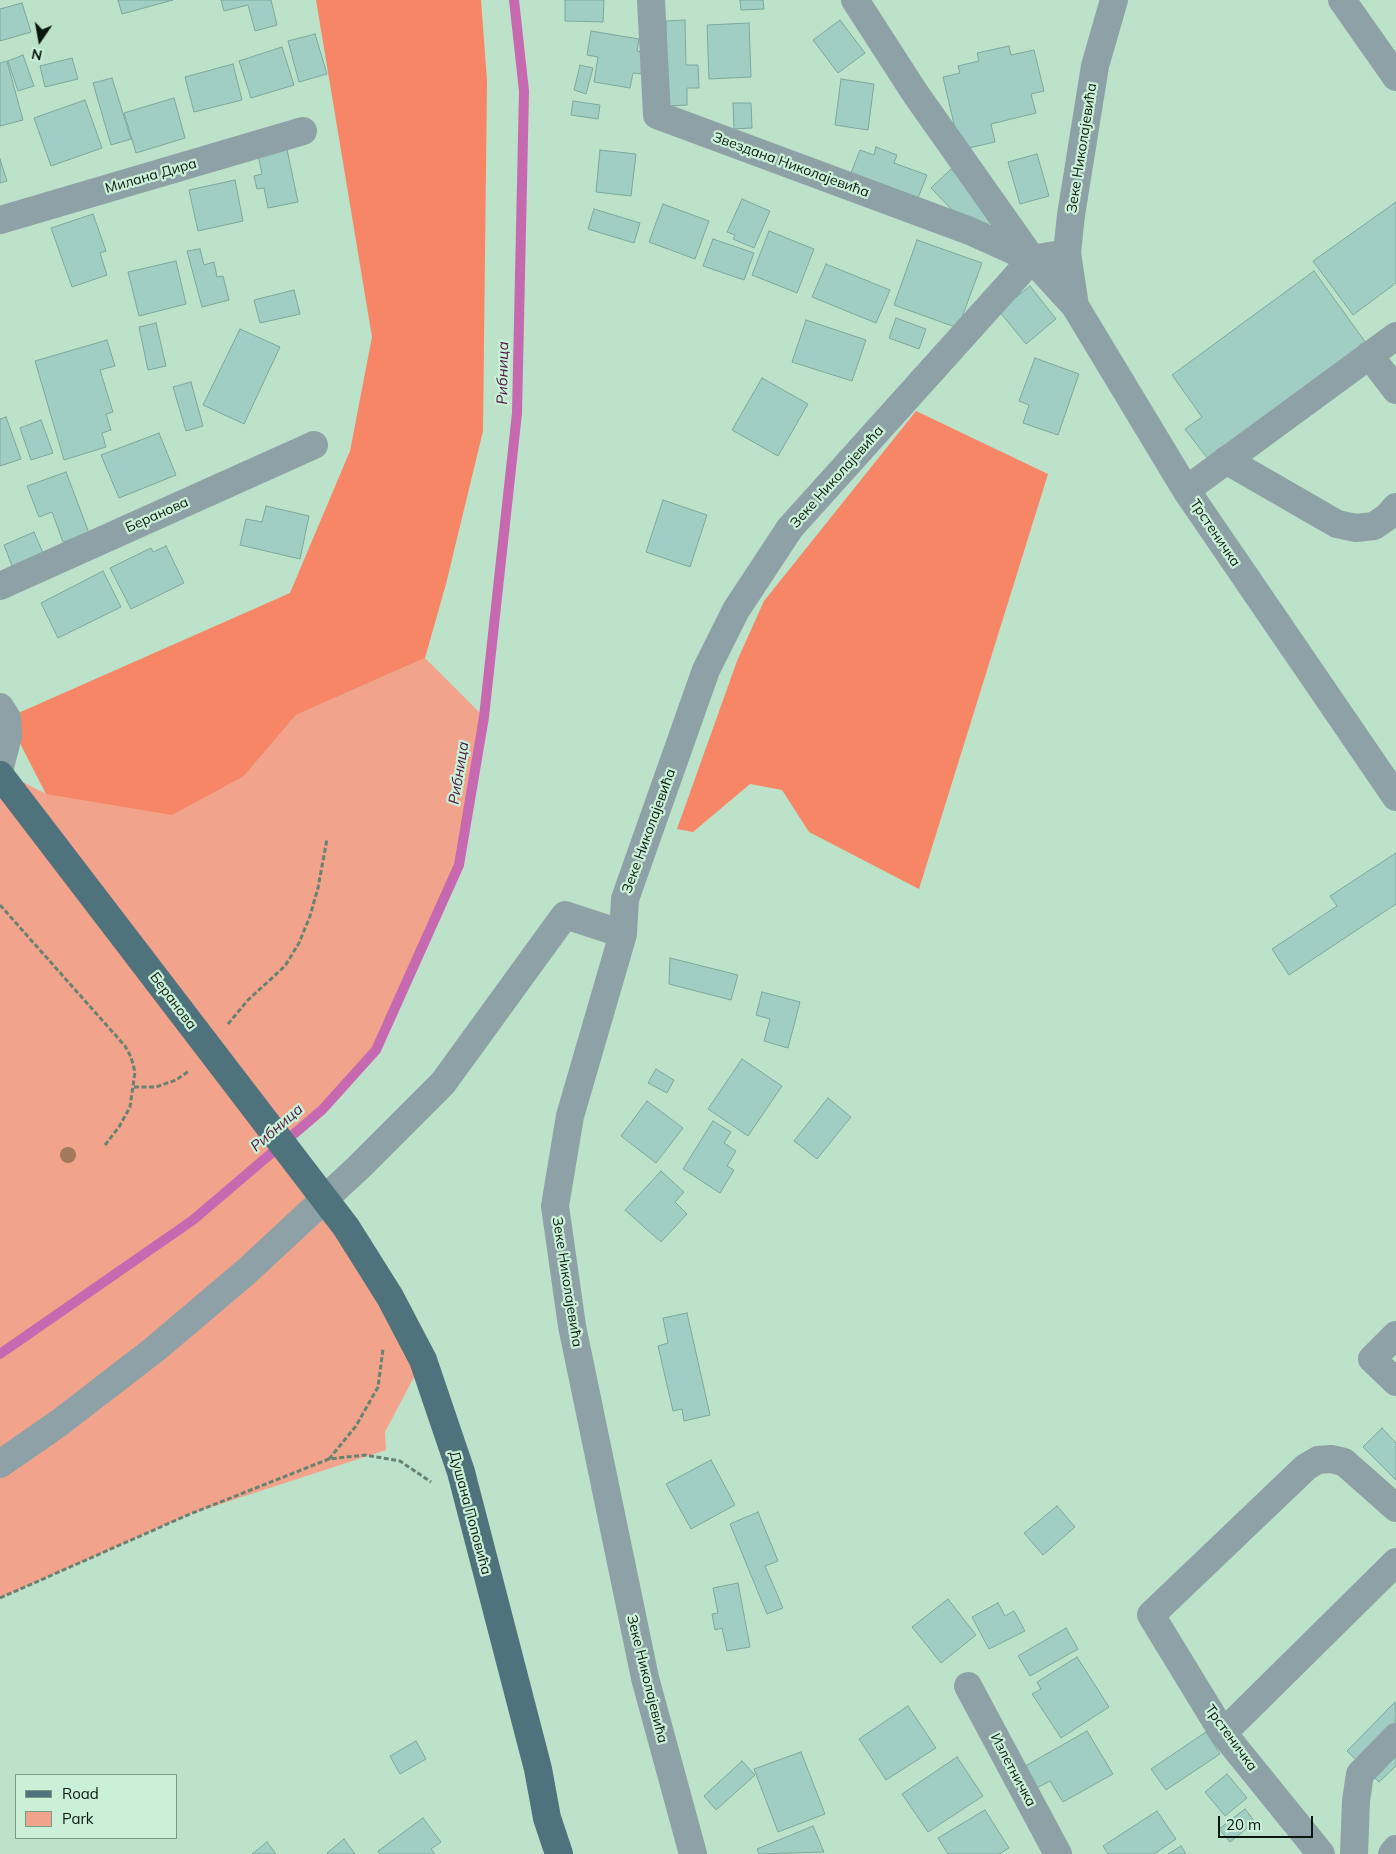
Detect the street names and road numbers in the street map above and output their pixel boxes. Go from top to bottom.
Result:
street label: Зеке Николајевића [1063,82,1101,214]
street label: Звездана Николајевића [711,129,871,201]
street label: Милана Дира [103,155,199,197]
street label: Зеке Николајевића [787,423,887,531]
street label: Беранова [123,494,191,536]
street label: Трстеничка [1186,496,1244,570]
street label: Зеке Николајевића [619,766,679,896]
street label: Беранова [146,969,200,1033]
street label: Зеке Николајевића [548,1216,586,1348]
street label: Душана Поповића [445,1449,495,1577]
street label: Зеке Николајевића [623,1613,671,1745]
street label: Трстеничка [1201,1702,1261,1774]
street label: Излетничка [987,1730,1039,1810]

